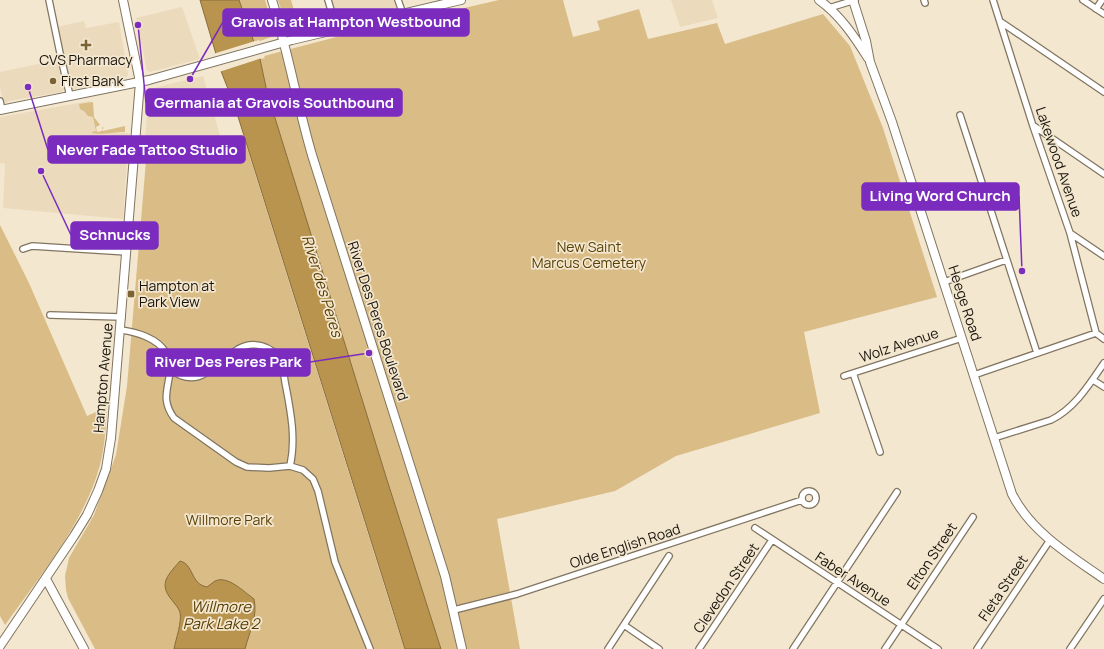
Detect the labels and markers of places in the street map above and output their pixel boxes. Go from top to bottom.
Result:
callout: Gravois at Hampton Westbound [223,9,469,36]
marker: CVS Pharmacy [81,40,91,50]
place label: CVS Pharmacy [39,50,133,69]
place label: First Bank [61,71,125,90]
marker: First Bank [48,76,58,86]
callout: Germania at Gravois Southbound [146,89,402,116]
callout: Never Fade Tattoo Studio [48,136,245,163]
callout: Living Word Church [862,183,1019,210]
callout: Schnucks [71,222,158,249]
place label: Hampton at Park View [139,276,215,311]
marker: Hampton at Park View [126,289,136,299]
callout: River Des Peres Park [147,349,310,376]

